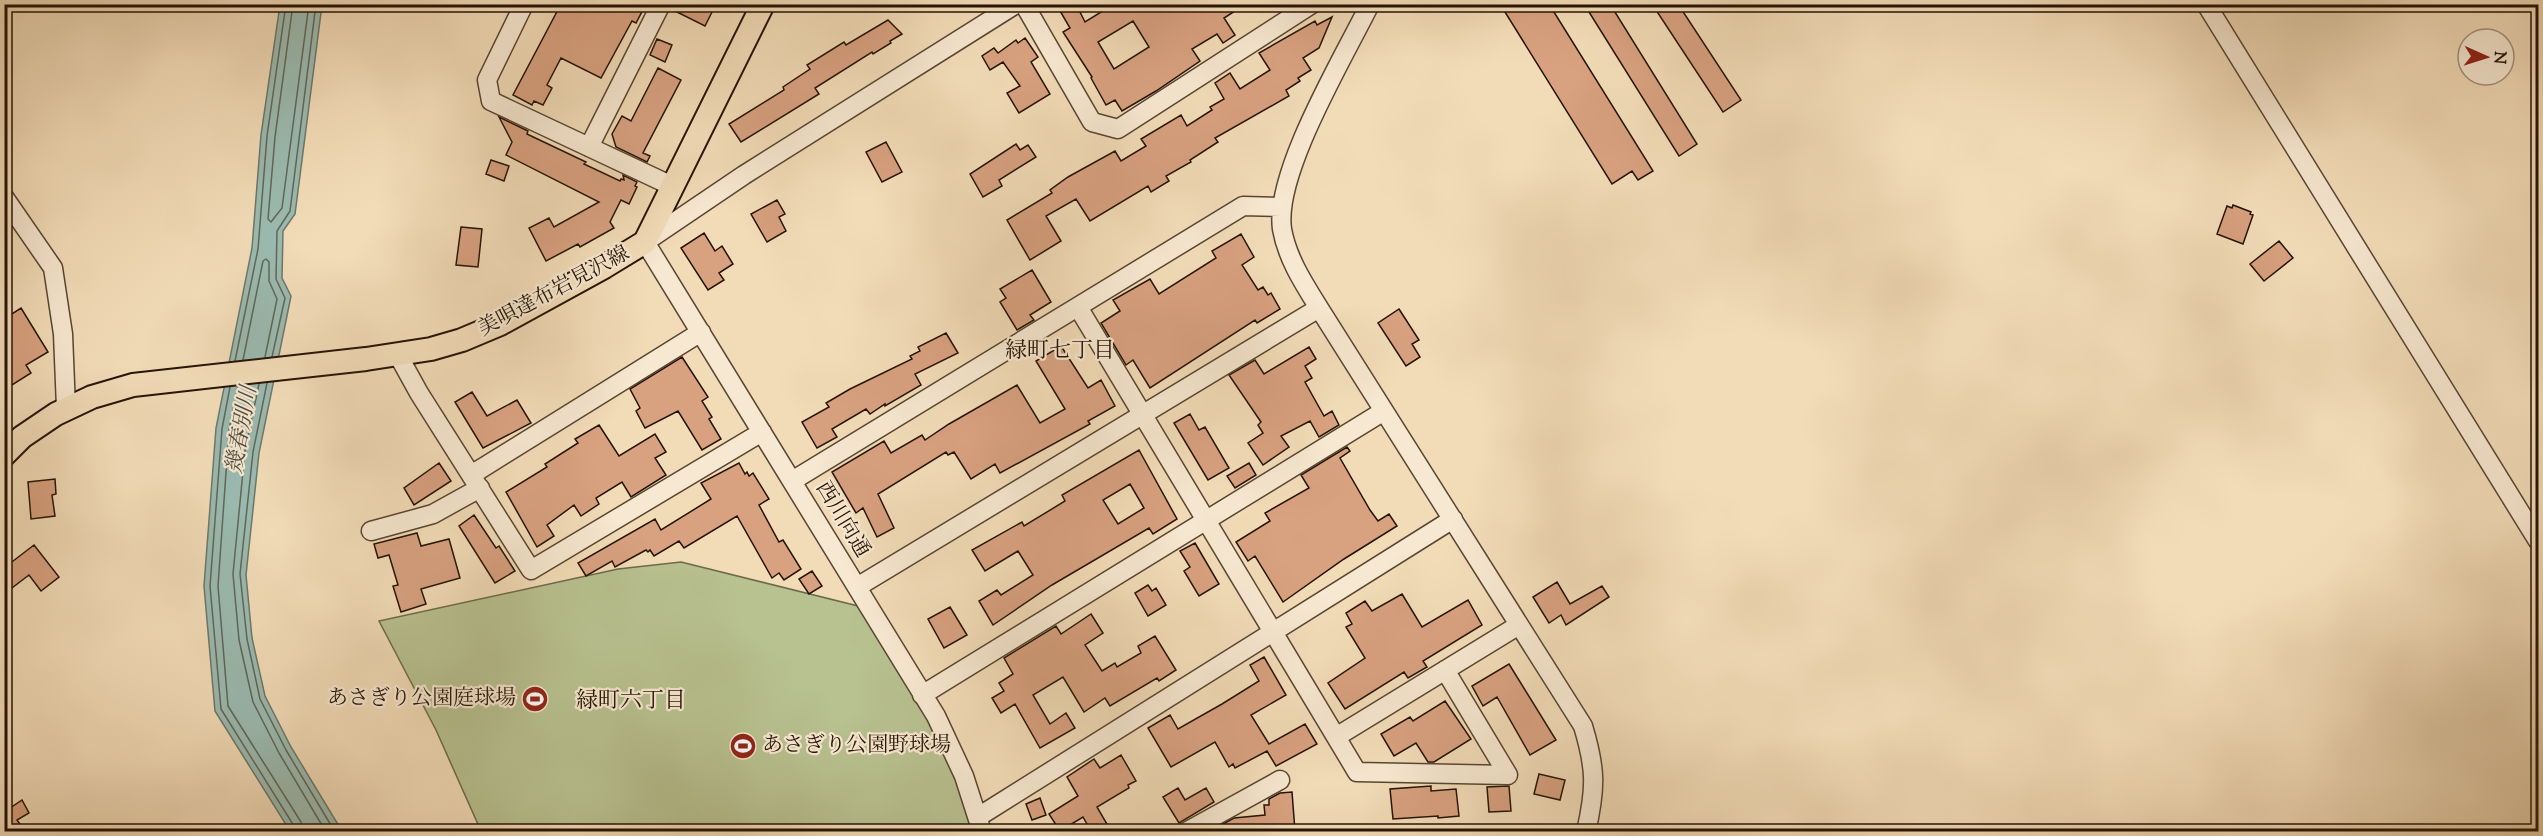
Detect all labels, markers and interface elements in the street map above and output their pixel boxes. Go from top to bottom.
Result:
north arrow [2456,27,2516,87]
text: N [2487,51,2510,65]
street label: 美唄達布岩見沢線 [473,239,635,345]
district label: 緑町七丁目 [1005,336,1115,368]
water label: 幾春別川 [220,382,267,476]
street label: 西川向通 [808,476,876,564]
place label: あさぎり公園庭球場 [327,684,516,714]
sports icon: あさぎり公園庭球場 [520,684,550,714]
district label: 緑町六丁目 [576,686,686,718]
sports icon: あさぎり公園野球場 [728,731,758,761]
place label: あさぎり公園野球場 [762,731,951,761]

